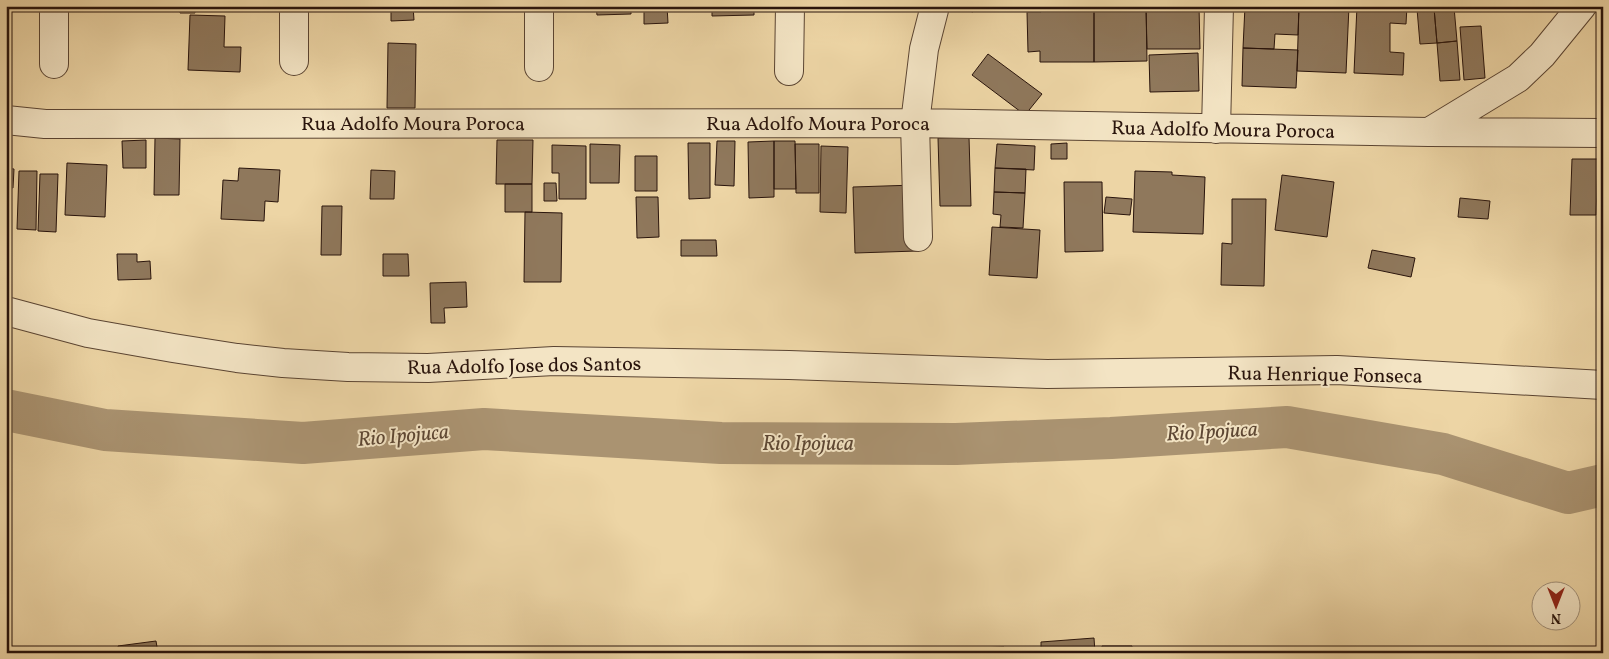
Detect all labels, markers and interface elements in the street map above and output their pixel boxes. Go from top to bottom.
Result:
street label: Rua Adolfo Moura Poroca [301,111,525,139]
street label: Rua Adolfo Moura Poroca [706,111,930,139]
street label: Rua Adolfo Moura Poroca [1111,115,1335,147]
street label: Rua Adolfo Jose dos Santos [407,351,642,383]
street label: Rua Henrique Fonseca [1227,360,1423,392]
water label: Rio Ipojuca [1166,416,1259,449]
water label: Rio Ipojuca [356,418,450,455]
water label: Rio Ipojuca [762,430,854,459]
north arrow [1532,582,1582,632]
text: N [1551,608,1561,627]

